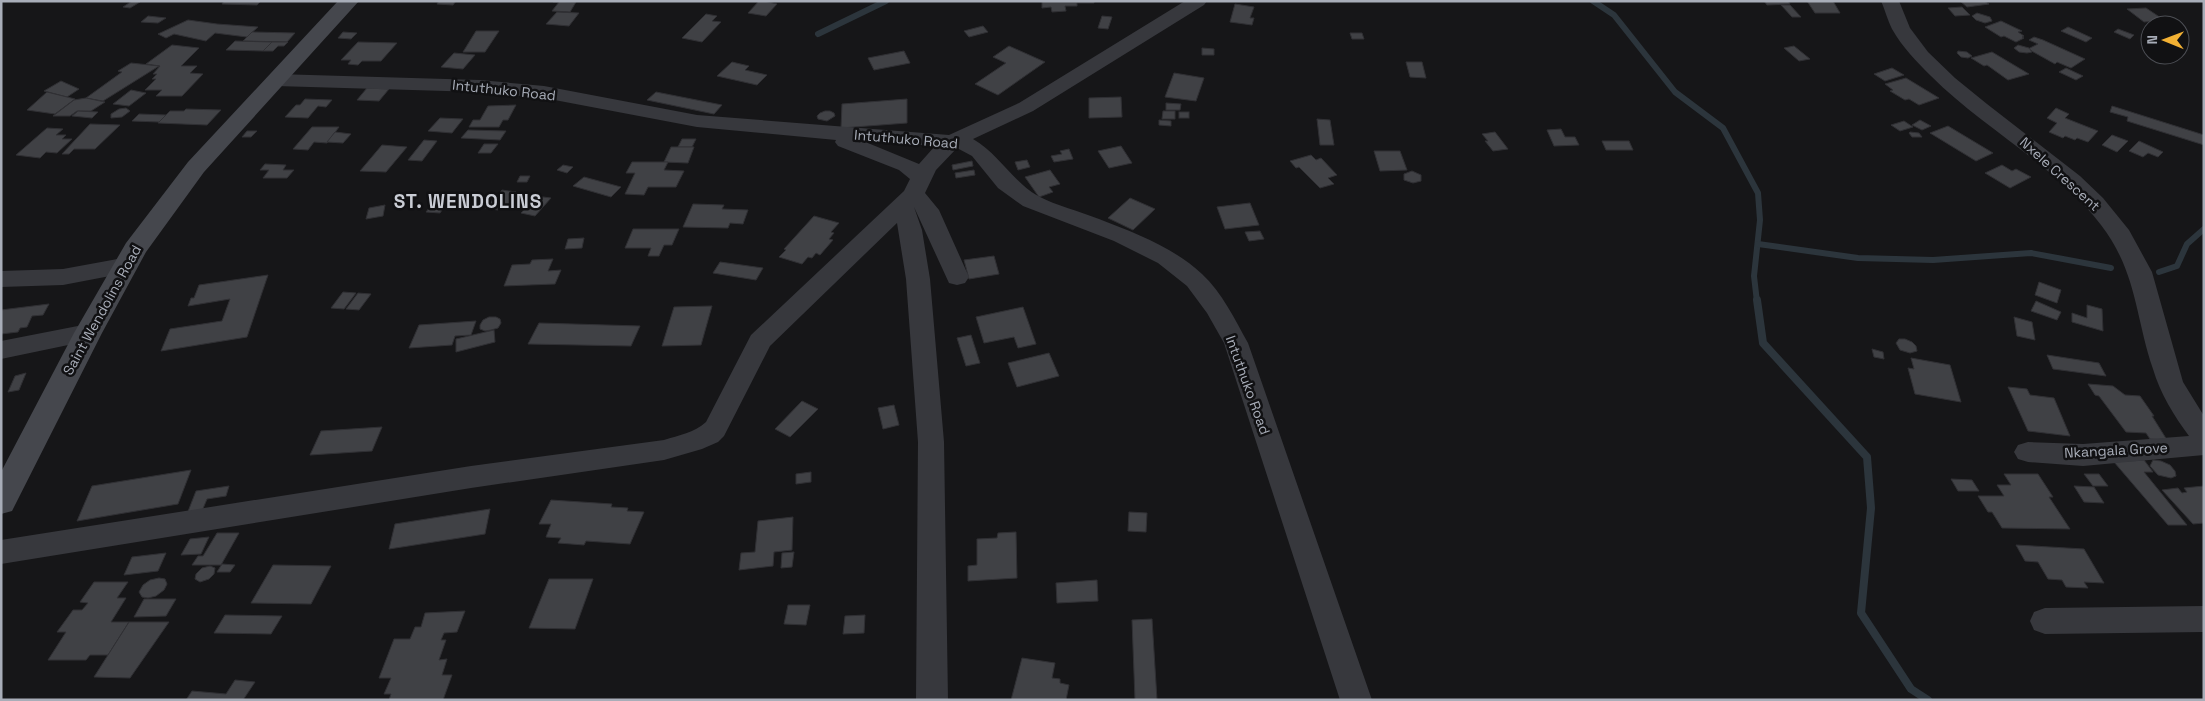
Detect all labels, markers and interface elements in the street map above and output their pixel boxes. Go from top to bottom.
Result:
north arrow [2140,15,2190,65]
text: N [2143,35,2161,45]
street label: Intuthuko Road [451,76,557,104]
street label: Intuthuko Road [853,125,959,153]
street label: Nxele Crescent [2016,133,2104,215]
district label: ST. WENDOLINS [394,189,542,214]
street label: Saint Wendolins Road [59,242,145,378]
street label: Intuthuko Road [1222,333,1274,437]
street label: Nkangala Grove [2064,438,2168,462]

